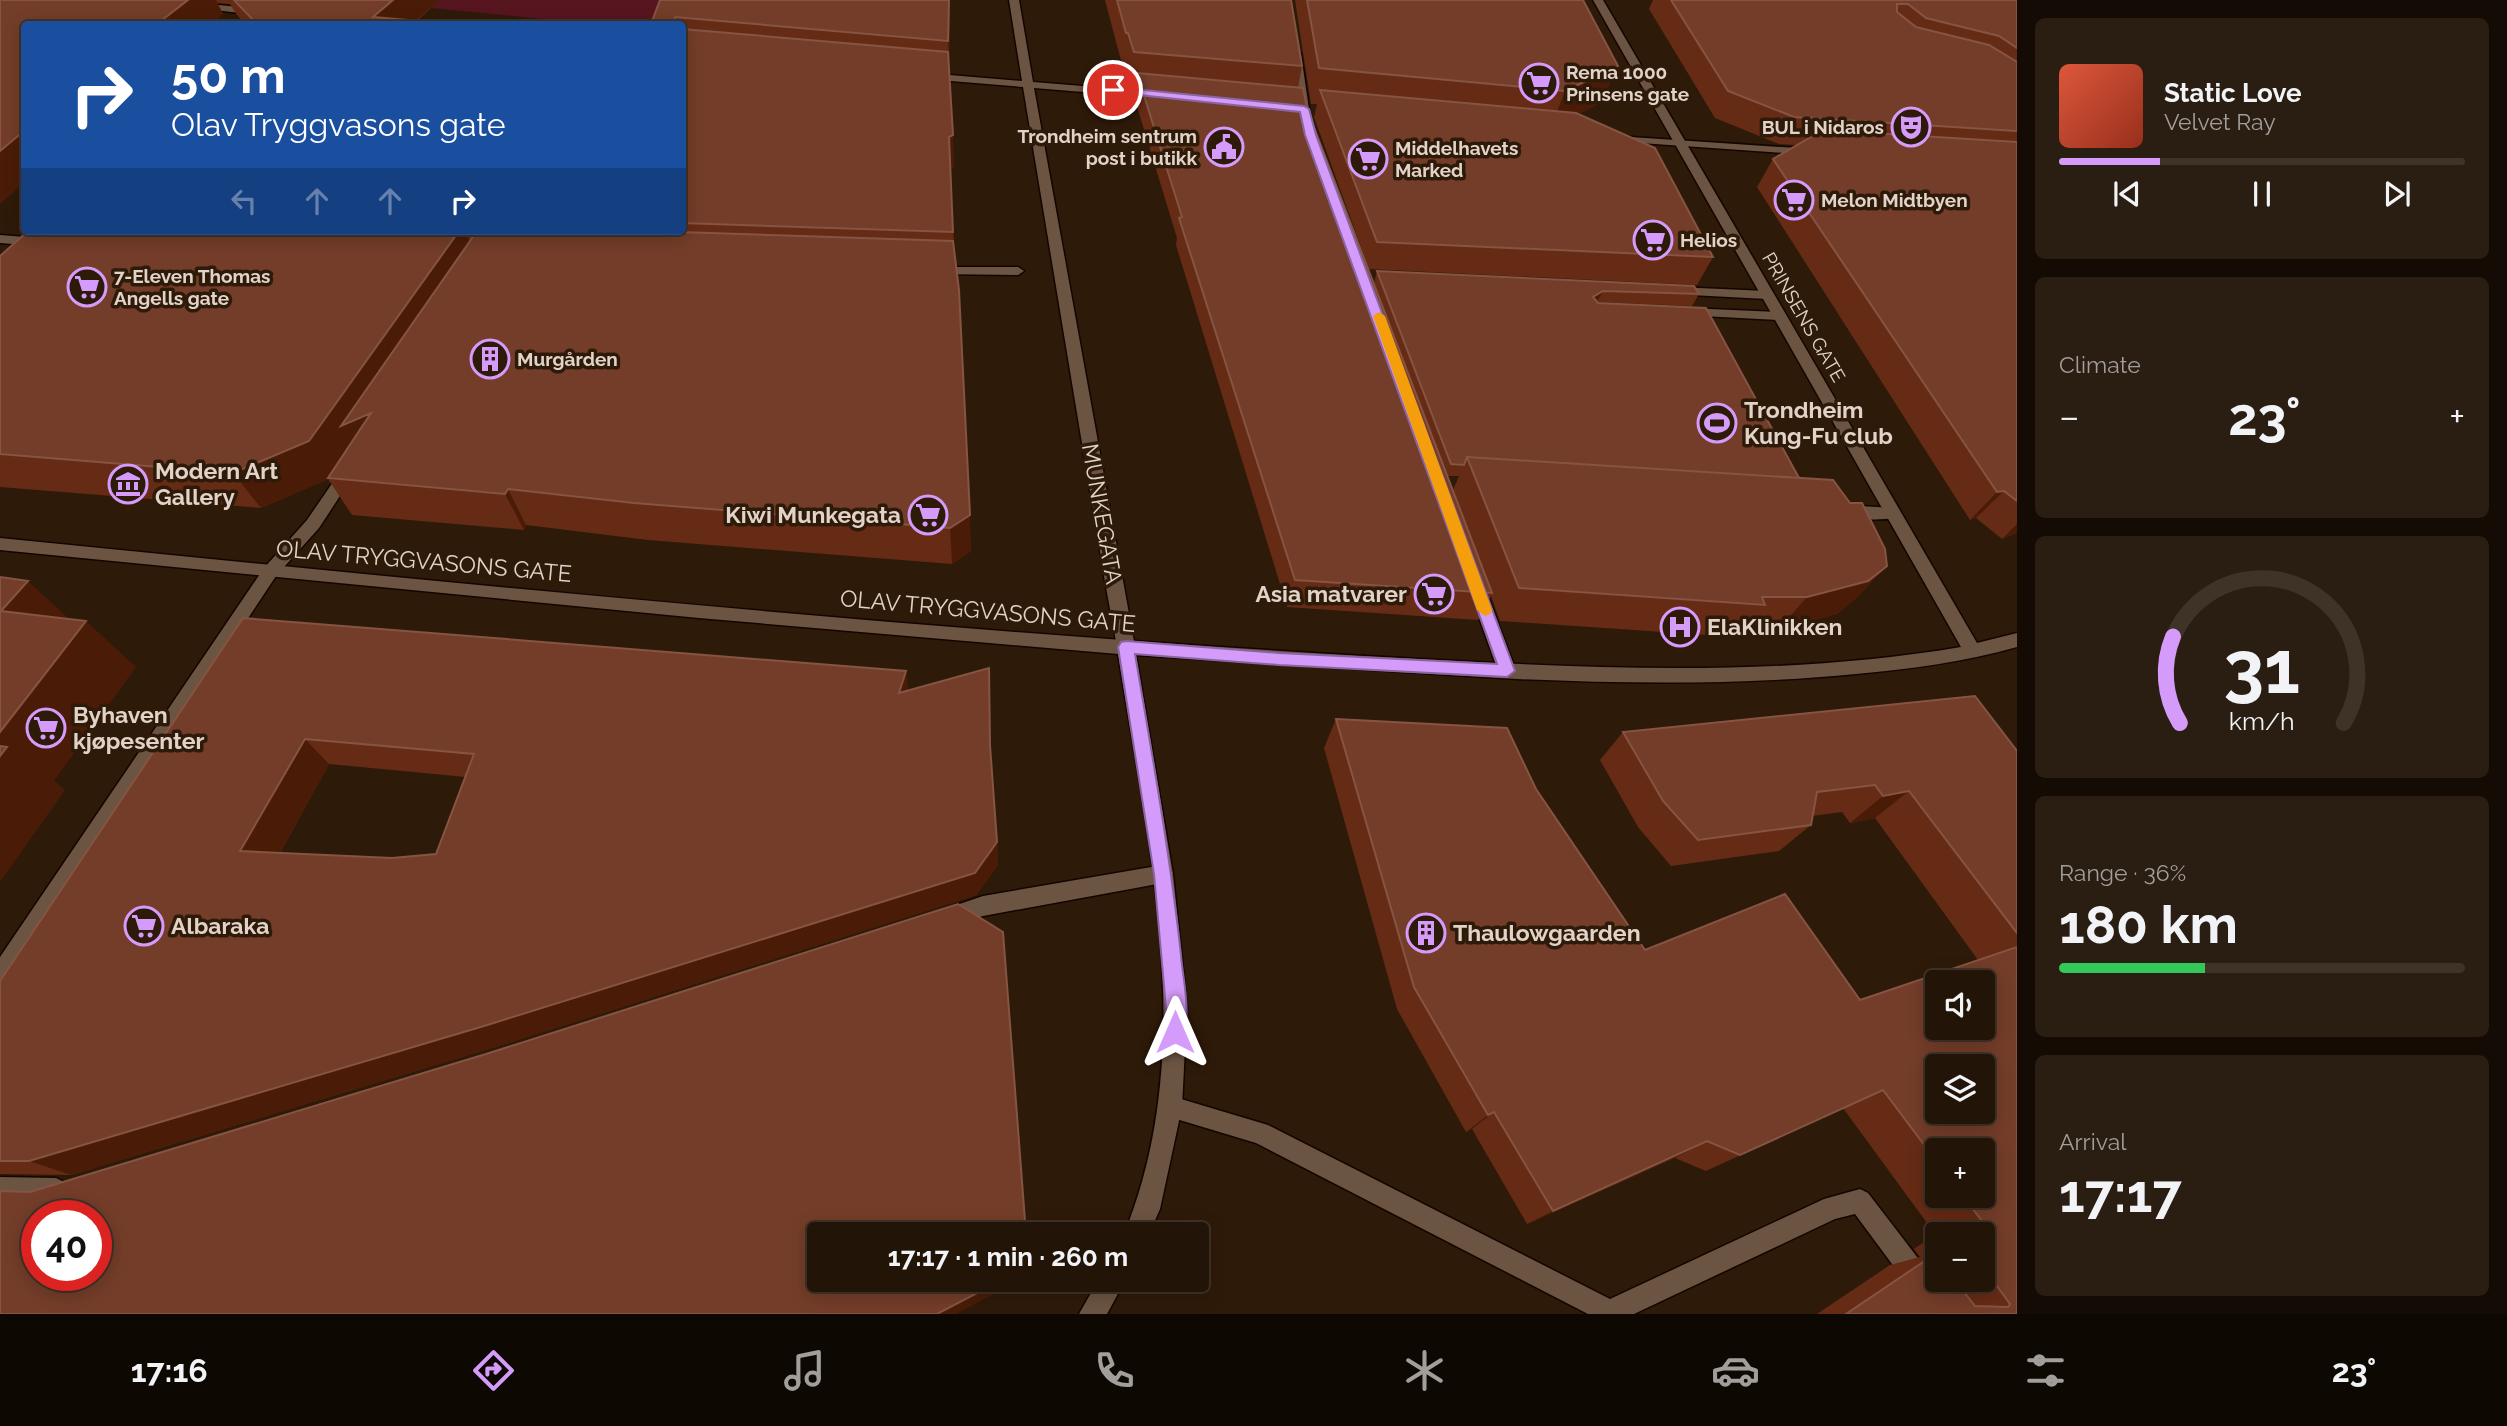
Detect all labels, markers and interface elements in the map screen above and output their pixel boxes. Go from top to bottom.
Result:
text: 50 m [171,47,286,104]
icon: right [56,49,147,140]
pin [1083,60,1143,120]
place label: Rema 1000 Prinsens gate [1566,61,1689,105]
supermarket icon: Rema 1000 Prinsens gate [1518,62,1560,104]
icon: arrive [1094,71,1132,109]
text: Static Love [2164,78,2302,108]
text: Olav Tryggvasons gate [171,106,505,143]
theatre icon: BUL i Nidaros [1890,106,1932,148]
text: Velvet Ray [2164,108,2276,135]
place label: BUL i Nidaros [1762,116,1884,138]
place label: Trondheim sentrum post i butikk [1017,125,1197,169]
public building icon: Trondheim sentrum post i butikk [1203,126,1245,168]
place label: Middelhavets Marked [1395,137,1518,181]
supermarket icon: Middelhavets Marked [1347,138,1389,180]
icon: previous [2108,175,2146,213]
icon: pause [2243,175,2281,213]
icon: next [2378,175,2416,213]
supermarket icon: Melon Midtbyen [1773,179,1815,221]
icon: left [225,182,263,220]
icon: ahead [298,182,336,220]
icon: ahead [371,182,409,220]
icon: right [444,182,482,220]
place label: Melon Midtbyen [1821,189,1968,211]
supermarket icon: Helios [1632,219,1674,261]
place label: Helios [1680,229,1737,251]
street label: PRINSENS GATE [1758,248,1850,386]
place label: 7-Eleven Thomas Angells gate [114,265,270,309]
supermarket icon: 7-Eleven Thomas Angells gate [66,266,108,308]
building icon: Murgården [469,338,511,380]
place label: Murgården [517,348,618,370]
text: Climate [2059,351,2141,378]
text: 23° [2228,386,2301,447]
text: − [2059,394,2079,439]
text: + [2449,394,2465,439]
place label: Trondheim Kung-Fu club [1744,396,1893,449]
sports icon: Trondheim Kung-Fu club [1696,402,1738,444]
street label: MUNKEGATA [1077,442,1128,587]
place label: Modern Art Gallery [155,457,278,510]
museum icon: Modern Art Gallery [107,463,149,505]
supermarket icon: Kiwi Munkegata [907,494,949,536]
place label: Kiwi Munkegata [725,501,901,528]
street label: OLAV TRYGGVASONS GATE [275,534,573,587]
supermarket icon: Asia matvarer [1413,573,1455,615]
place label: Asia matvarer [1255,580,1407,607]
street label: OLAV TRYGGVASONS GATE [839,584,1137,637]
hospital icon: ElaKlinikken [1659,606,1701,648]
place label: ElaKlinikken [1707,613,1842,640]
text: 31 [2224,625,2300,710]
place label: Byhaven kjøpesenter [73,701,205,754]
text: km/h [2229,706,2295,736]
supermarket icon: Byhaven kjøpesenter [25,707,67,749]
text: Range · 36% [2059,859,2186,886]
text: 180 km [2059,894,2238,955]
supermarket icon: Albaraka [123,905,165,947]
place label: Albaraka [171,912,269,939]
building icon: Thaulowgaarden [1405,912,1447,954]
place label: Thaulowgaarden [1453,919,1641,946]
map controls [1925,970,1995,1292]
button: sound [1925,970,1995,1040]
position arrow [1138,995,1212,1069]
button: layers [1925,1054,1995,1124]
text: Arrival [2059,1128,2126,1155]
button: + [1925,1138,1995,1208]
text: 17:17 [2059,1163,2182,1224]
speed limit sign: 40 [21,1200,112,1291]
button: − [1925,1222,1995,1292]
text: 17:17 · 1 min · 260 m [888,1242,1128,1272]
icon: directions [469,1346,518,1395]
icon: music [780,1346,829,1395]
icon: phone [1090,1346,1139,1395]
icon: climate [1400,1346,1449,1395]
icon: car [1711,1346,1760,1395]
icon: filters [2021,1346,2070,1395]
text: 17:16 [131,1352,208,1389]
text: 23° [2332,1352,2376,1389]

